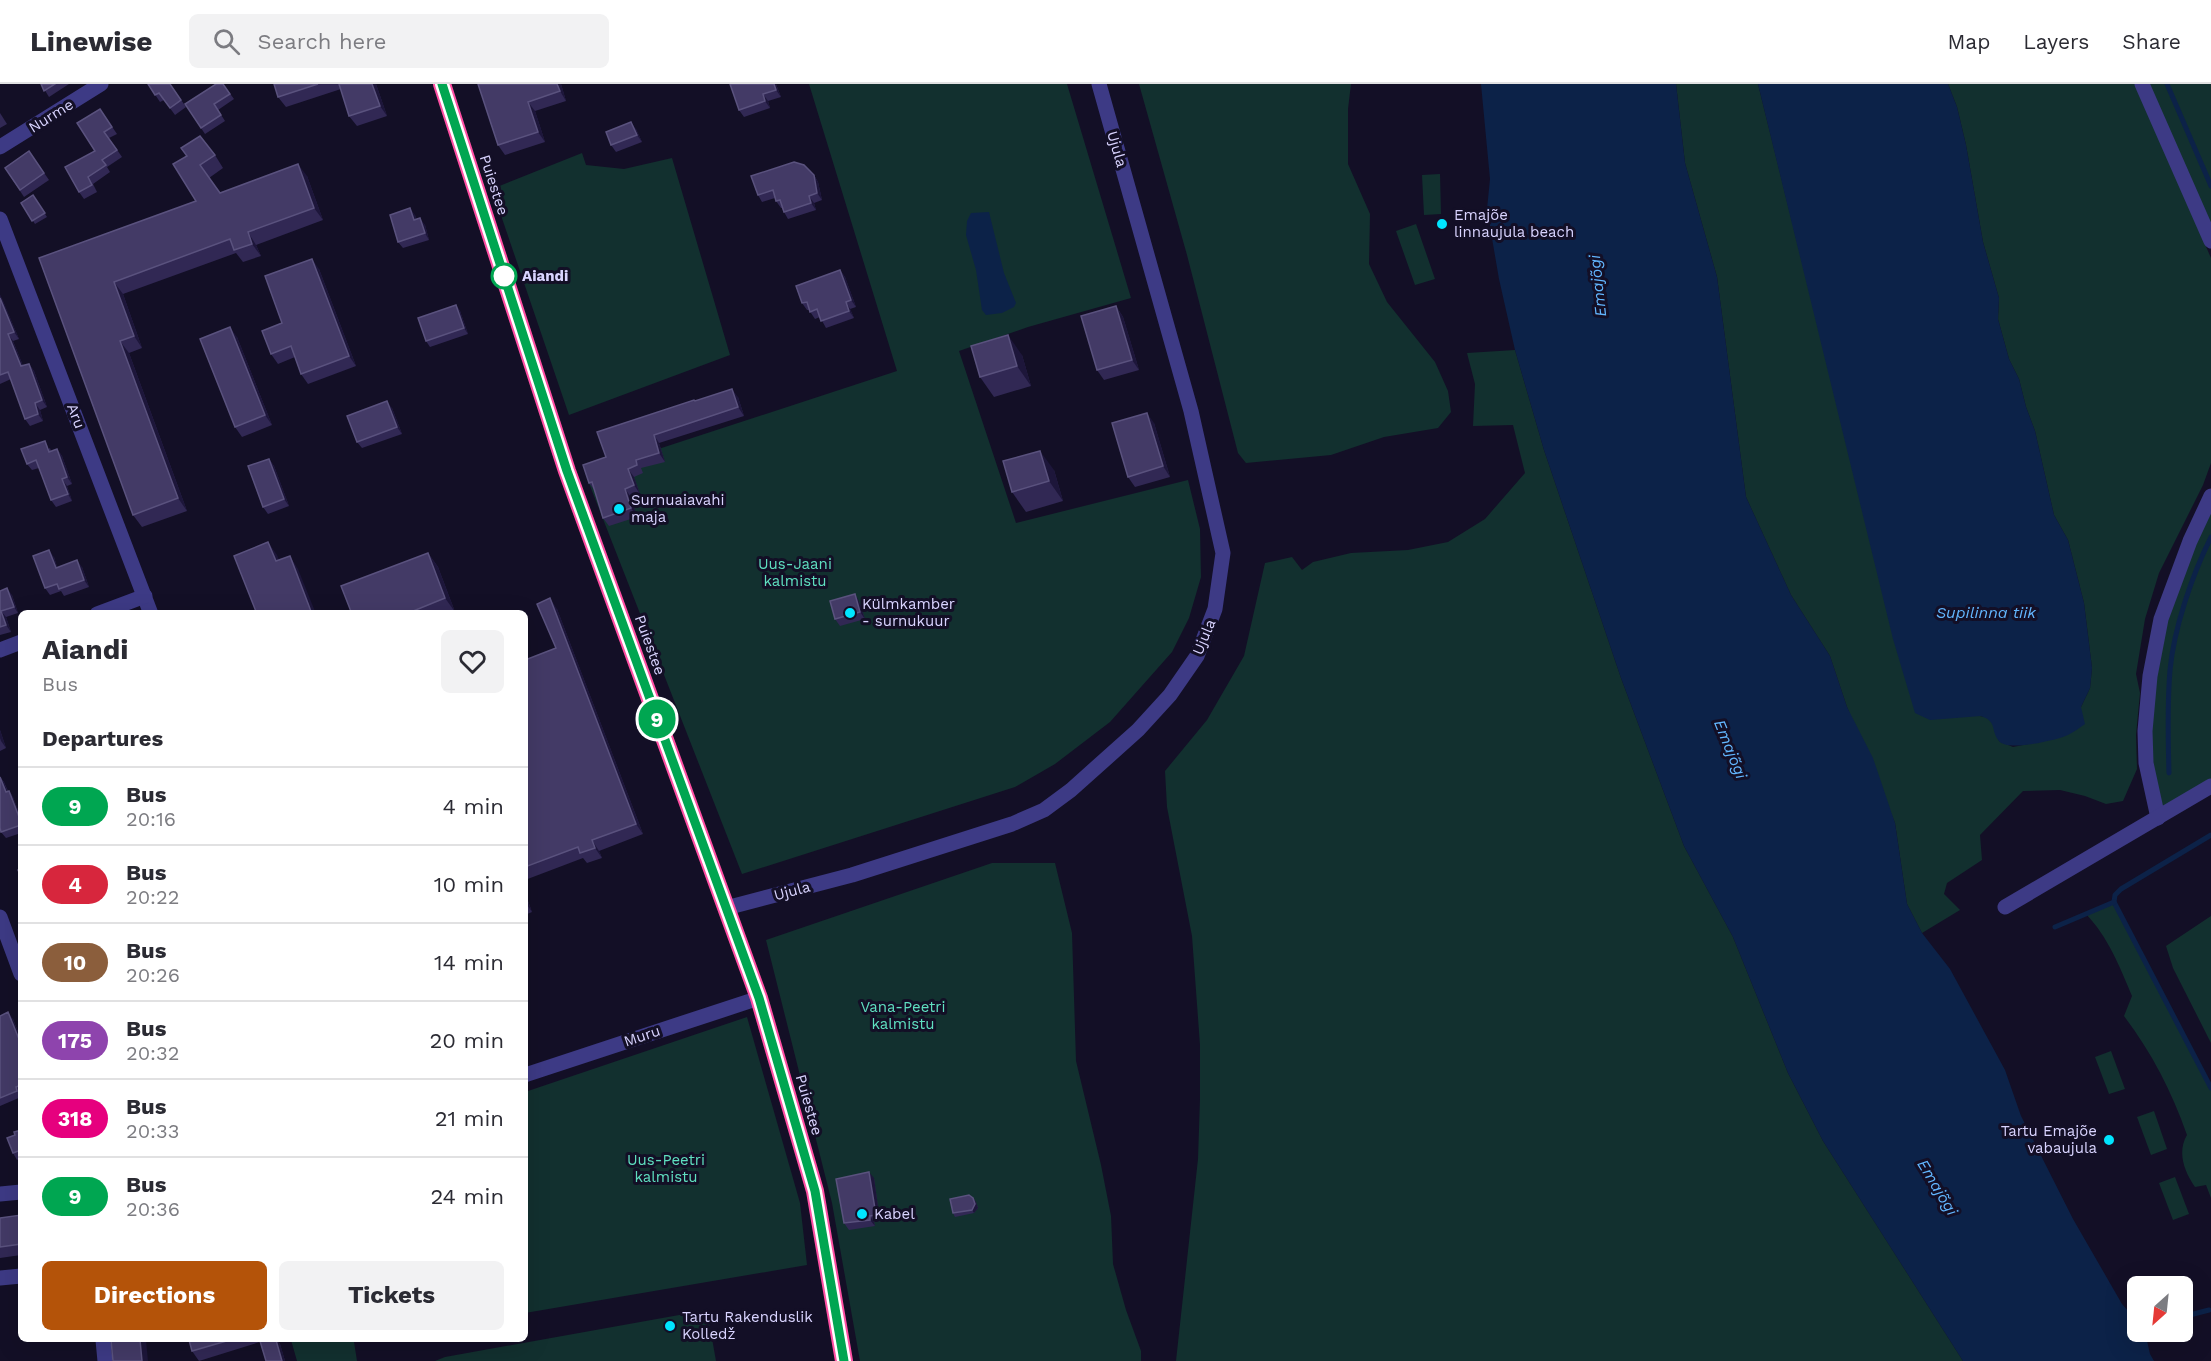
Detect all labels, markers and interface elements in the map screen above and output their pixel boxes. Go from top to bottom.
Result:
search box [189,14,609,68]
text: Linewise [30,25,153,58]
icon: search [210,25,243,58]
text: Search here [258,29,387,54]
text: Map [1947,29,1990,54]
text: Layers [2023,29,2089,54]
text: Share [2122,29,2181,54]
street label: Nurme [25,95,77,137]
street label: Ujula [1103,129,1131,170]
street label: Puiestee [476,152,512,218]
place label: Emajõe linnaujula beach [1454,206,1574,241]
marker: Emajõe linnaujula beach [1435,217,1449,231]
water label: Emajõgi [1585,253,1610,318]
marker: Aiandi [491,263,517,289]
place label: Aiandi [522,267,568,285]
street label: Aru [63,401,89,431]
place label: Surnuaiavahi maja [631,491,725,526]
marker: Surnuaiavahi maja [612,502,626,516]
park label: Uus-Jaani kalmistu [758,555,832,590]
place label: Külmkamber - surnukuur [862,595,955,630]
water label: Supilinna tiik [1936,603,2037,622]
marker: Külmkamber - surnukuur [843,606,857,620]
street label: Puiestee [631,613,669,677]
street label: Ujula [1189,616,1220,657]
button: heart [441,630,504,693]
text: Aiandi [42,633,128,666]
text: Bus [42,672,78,696]
line badge: 9 [638,700,676,738]
text: 9 [651,707,663,732]
water label: Emajõgi [1710,717,1751,782]
text: Departures [42,726,163,751]
text: Bus [126,782,166,807]
text: 9 [69,794,81,819]
text: 4 min [443,794,504,819]
text: 20:16 [126,807,176,831]
text: Bus [126,860,166,885]
text: 4 [68,872,82,897]
text: 10 min [434,872,504,897]
street label: Ujula [772,877,813,904]
text: 20:22 [126,885,179,909]
text: Bus [126,938,166,963]
text: 10 [64,950,86,975]
text: 14 min [434,950,504,975]
text: 20:26 [126,963,180,987]
park label: Vana-Peetri kalmistu [861,998,945,1033]
text: Bus [126,1016,166,1041]
street label: Muru [621,1021,663,1051]
text: 175 [58,1028,92,1053]
text: 20 min [430,1028,504,1053]
text: 20:32 [126,1041,179,1065]
street label: Puiestee [792,1072,826,1138]
text: Bus [126,1094,166,1119]
text: 318 [58,1106,92,1131]
text: 21 min [435,1106,504,1131]
text: 20:33 [126,1119,179,1143]
place label: Tartu Emajõe vabaujula [2001,1122,2098,1157]
marker: Tartu Emajõe vabaujula [2102,1133,2116,1147]
park label: Uus-Peetri kalmistu [627,1151,705,1186]
water label: Emajõgi [1913,1156,1962,1220]
text: Bus [126,1172,166,1197]
text: 9 [69,1184,81,1209]
text: 24 min [430,1184,504,1209]
text: 20:36 [126,1197,180,1221]
place label: Kabel [874,1205,915,1223]
marker: Kabel [855,1207,869,1221]
button: Directions [42,1261,267,1330]
button: Tickets [279,1261,504,1330]
north arrow [2127,1276,2193,1342]
map controls [2127,1276,2193,1342]
place label: Tartu Rakenduslik Kolledž [682,1308,813,1343]
marker: Tartu Rakenduslik Kolledž [663,1319,677,1333]

